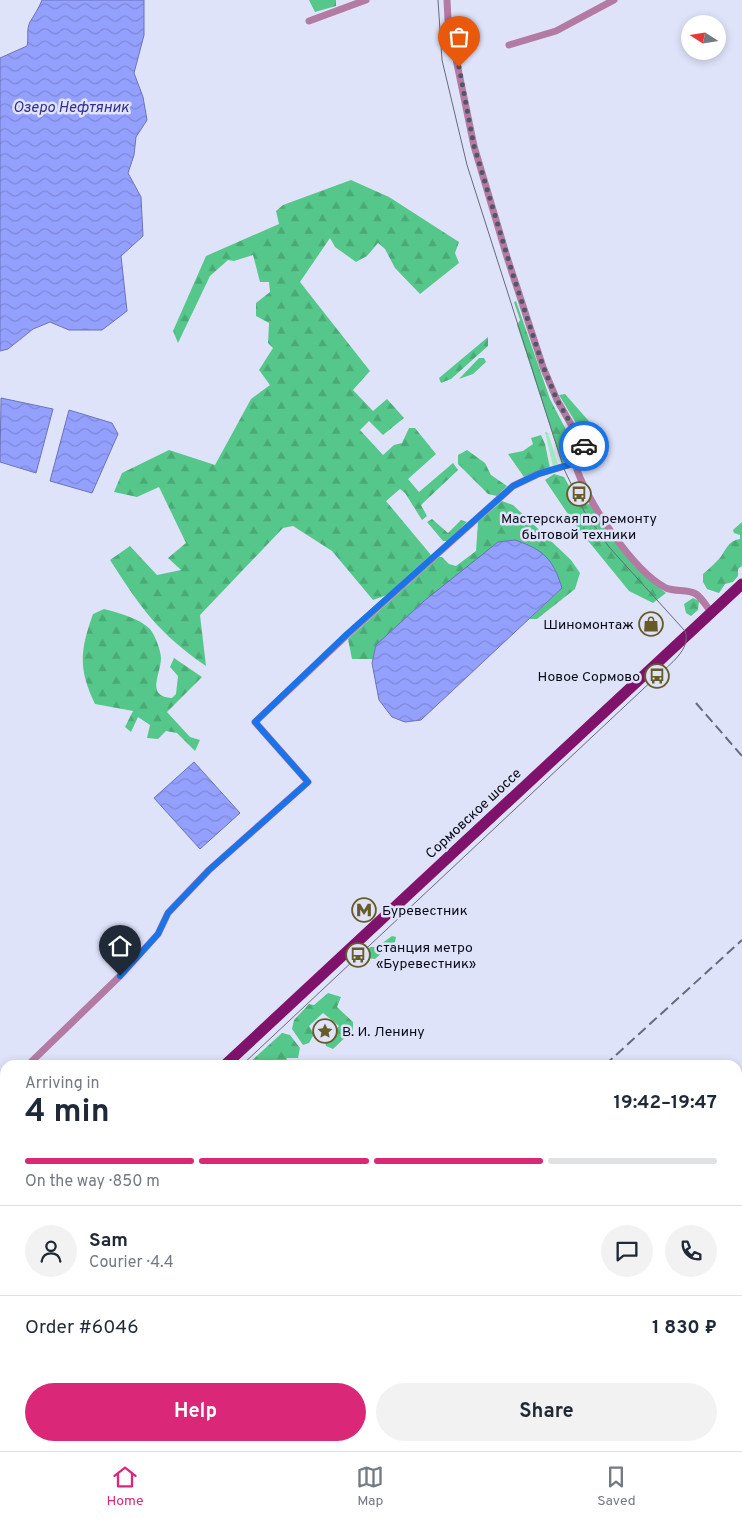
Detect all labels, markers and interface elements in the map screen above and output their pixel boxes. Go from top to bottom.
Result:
north arrow [681,15,726,60]
map controls [681,15,726,60]
pin [438,16,480,67]
icon: bag [445,23,473,51]
water label: Озеро Нефтяник [13,99,130,118]
courier [559,421,609,471]
icon: car [570,432,598,460]
bus stop icon: Мастерская по ремонту бытовой техники [566,481,592,507]
place label: Мастерская по ремонту бытовой техники [501,511,657,544]
shop icon: Шиномонтаж [638,611,664,637]
place label: Шиномонтаж [543,617,634,634]
bus stop icon: Новое Сормово [644,663,670,689]
place label: Новое Сормово [538,669,640,686]
street label: Сормовское шоссе [423,765,526,863]
metro station icon: Буревестник [351,897,377,923]
place label: Буревестник [382,903,468,920]
pin [99,925,141,976]
icon: home [106,932,134,960]
place label: станция метро «Буревестник» [376,940,476,973]
bus stop icon: станция метро «Буревестник» [345,942,371,968]
place icon: В. И. Ленину [312,1018,338,1044]
place label: В. И. Ленину [342,1024,425,1041]
text: Arriving in [25,1074,100,1094]
text: 19:42–19:47 [613,1091,717,1115]
text: 4 min [25,1093,110,1133]
text: On the way · 850 m [25,1172,160,1192]
button: person [25,1225,77,1277]
button: chat [601,1225,653,1277]
button: phone [665,1225,717,1277]
text: Sam [89,1229,128,1253]
text: Courier · 4.4 [89,1253,174,1273]
text: Order #6046 [25,1316,138,1340]
text: 1 830 ₽ [652,1316,717,1340]
button: Help [25,1383,366,1441]
button: Share [376,1383,717,1441]
tab: Home [106,1463,144,1510]
tab: Map [356,1463,384,1510]
tab: Saved [597,1463,636,1510]

